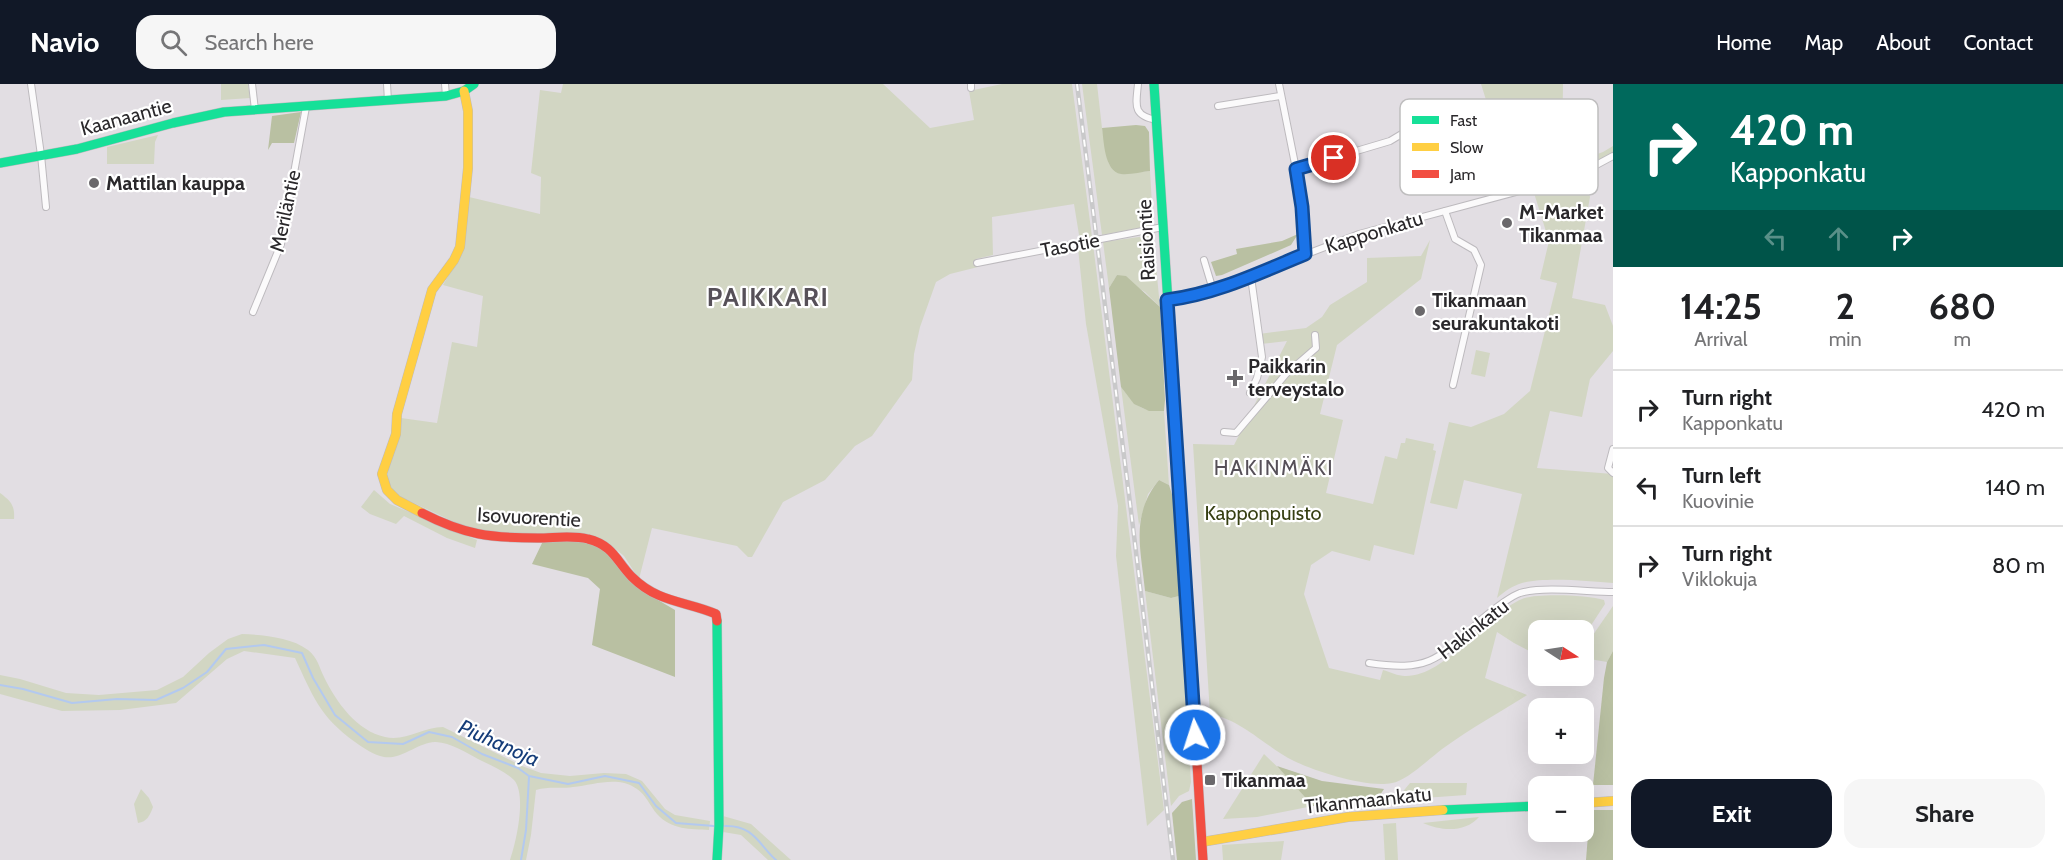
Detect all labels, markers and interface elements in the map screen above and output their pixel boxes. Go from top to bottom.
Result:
search box [136,15,556,69]
text: Navio [30,25,100,59]
icon: search [157,26,190,59]
text: Search here [205,29,314,56]
text: Home [1716,30,1772,55]
text: Map [1805,30,1843,55]
text: About [1876,30,1930,55]
text: Contact [1963,30,2033,55]
street label: Kaanaantie [78,93,174,141]
legend [1400,99,1598,195]
text: 420 m [1730,104,1854,156]
icon: right [1631,108,1709,186]
text: Fast [1450,111,1478,130]
pin [1308,132,1359,183]
text: Slow [1450,138,1484,157]
icon: arrive [1317,141,1350,174]
text: Kapponkatu [1730,156,1866,189]
text: Jam [1449,165,1476,184]
street label: Meriläntie [265,168,305,254]
place label: Mattilan kauppa [106,171,245,195]
marker: Mattilan kauppa [87,176,101,190]
street label: Raisiontie [1132,199,1160,281]
place label: M-Market Tikanmaa [1519,200,1604,247]
street label: Kapponkatu [1322,206,1426,258]
marker: M-Market Tikanmaa [1500,216,1514,230]
icon: left [1759,222,1792,255]
icon: ahead [1822,222,1855,255]
icon: right [1885,222,1918,255]
street label: Tasotie [1039,228,1101,262]
district label: PAIKKARI [707,281,829,313]
text: 14:25 [1680,284,1762,328]
text: 2 [1836,284,1855,328]
text: 680 [1929,284,1996,328]
place label: Tikanmaan seurakuntakoti [1432,288,1559,335]
marker: Tikanmaan seurakuntakoti [1413,304,1427,318]
text: Arrival [1694,327,1748,351]
text: min [1829,327,1862,351]
text: m [1954,327,1971,351]
place label: Paikkarin terveystalo [1248,354,1344,401]
marker: Paikkarin terveystalo [1226,369,1244,387]
text: Turn right [1682,384,1772,411]
icon: right [1631,393,1664,426]
text: 420 m [1981,396,2045,423]
text: Kapponkatu [1682,411,1783,435]
district label: HAKINMÄKI [1214,455,1334,480]
text: Turn left [1682,462,1761,489]
icon: left [1631,471,1664,504]
text: 140 m [1986,474,2045,501]
text: Kuovinie [1682,489,1754,513]
park label: Kapponpuisto [1204,501,1322,525]
street label: Isovuorentie [477,502,581,532]
text: Turn right [1682,540,1772,567]
icon: right [1631,549,1664,582]
text: 80 m [1992,552,2045,579]
text: Viklokuja [1682,567,1757,591]
street label: Hakinkatu [1433,594,1513,664]
north arrow [1528,620,1594,686]
map controls [1528,620,1594,842]
button: + [1528,698,1594,764]
position arrow [1163,703,1227,767]
water label: Piuhanoja [455,714,543,772]
place label: Tikanmaa [1222,768,1306,792]
marker: Tikanmaa [1203,773,1217,787]
button: − [1528,776,1594,842]
button: Exit [1631,779,1832,848]
button: Share [1844,779,2045,848]
street label: Tikanmaankatu [1303,781,1433,819]

